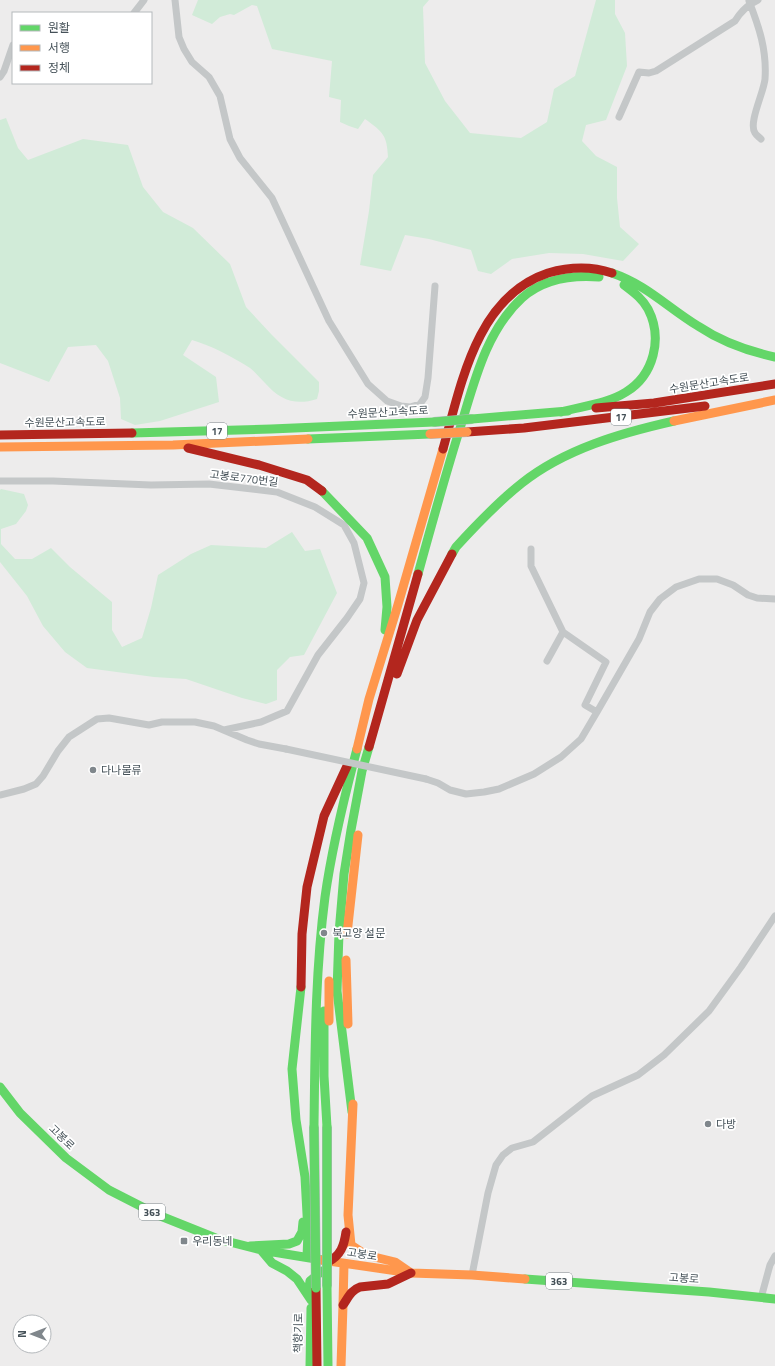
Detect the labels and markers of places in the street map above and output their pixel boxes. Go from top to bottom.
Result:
place label: 다나물류 [101,762,141,778]
marker: 다나물류 [88,765,98,775]
place label: 북고양 설문 [332,925,385,941]
marker: 북고양 설문 [319,928,329,938]
place label: 다방 [716,1116,736,1132]
marker: 다방 [703,1119,713,1129]
place label: 우리동네 [192,1233,232,1249]
marker: 우리동네 [179,1236,189,1246]

